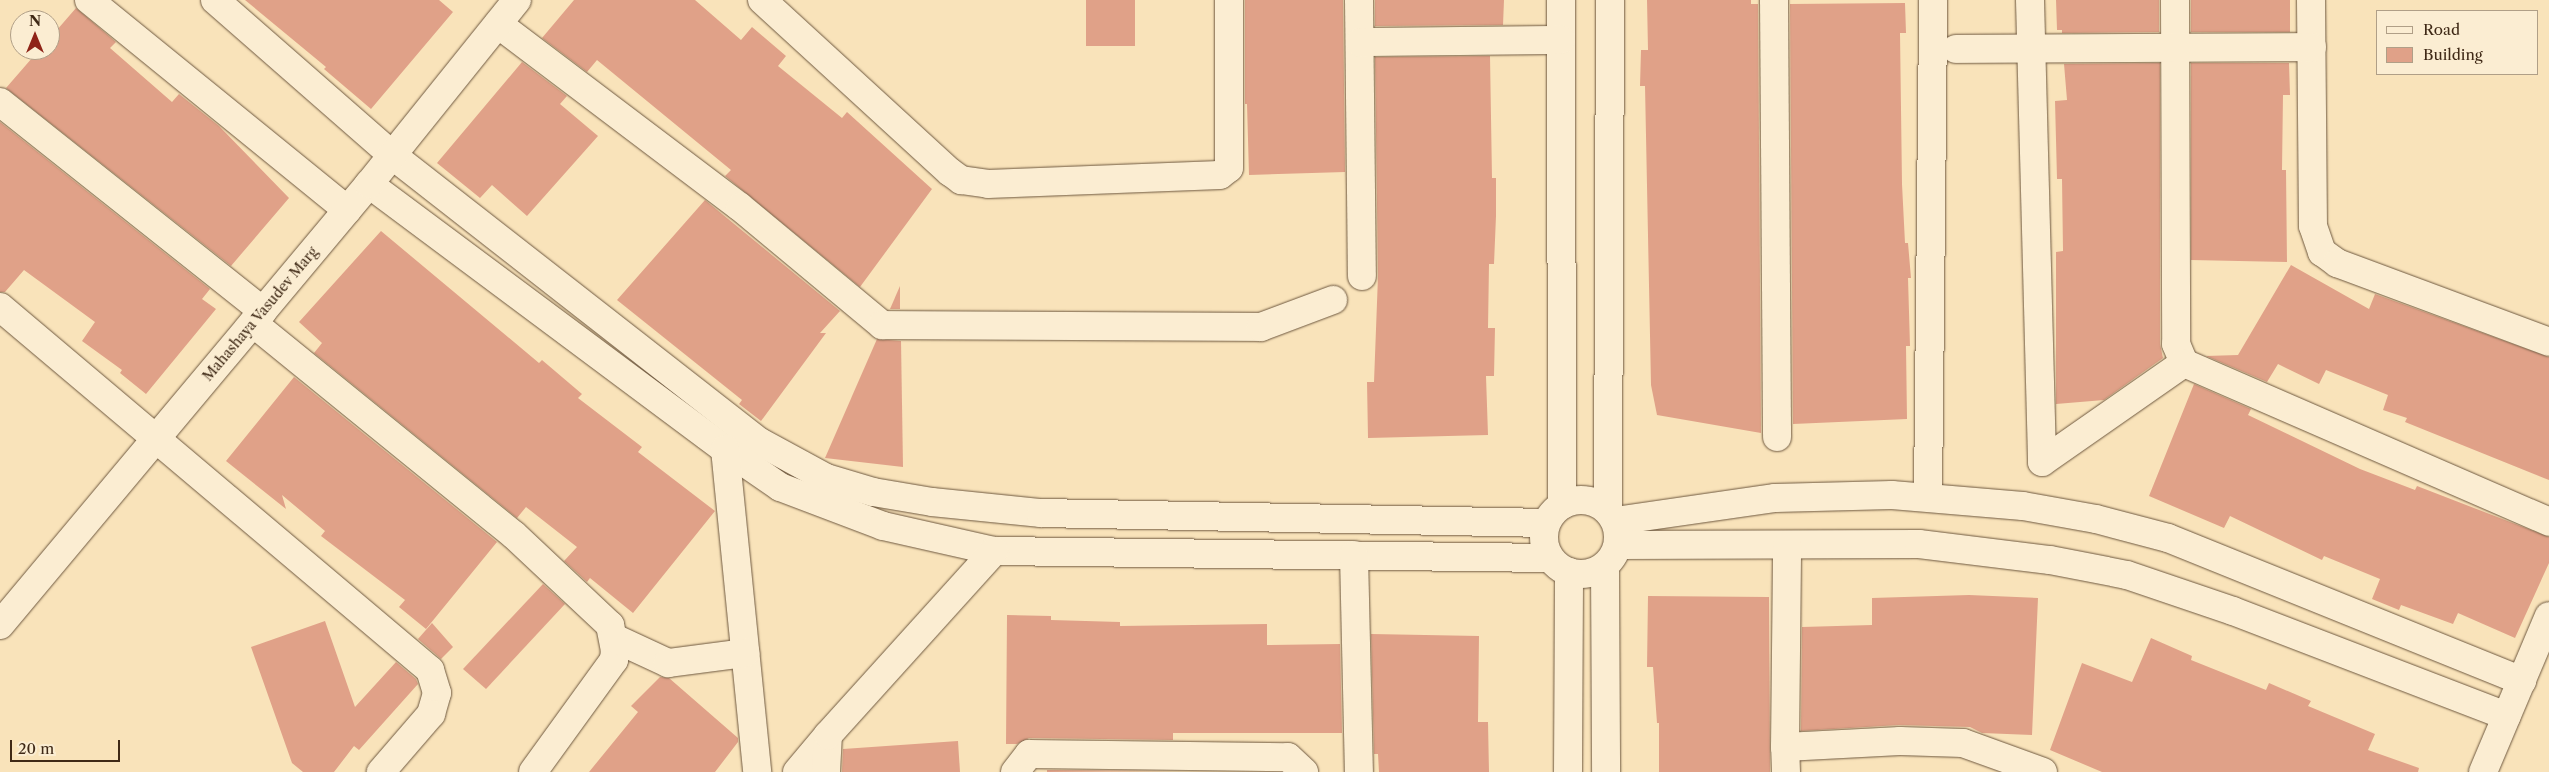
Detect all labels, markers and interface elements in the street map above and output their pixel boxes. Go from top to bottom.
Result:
north arrow [10,10,60,60]
legend [2376,10,2539,75]
text: N [29,12,41,30]
text: Road [2423,20,2460,39]
text: Building [2423,45,2483,64]
street label: Mahashaya Vasudev Marg [199,243,321,385]
scale bar [12,730,122,762]
text: 20 m [18,739,54,758]

